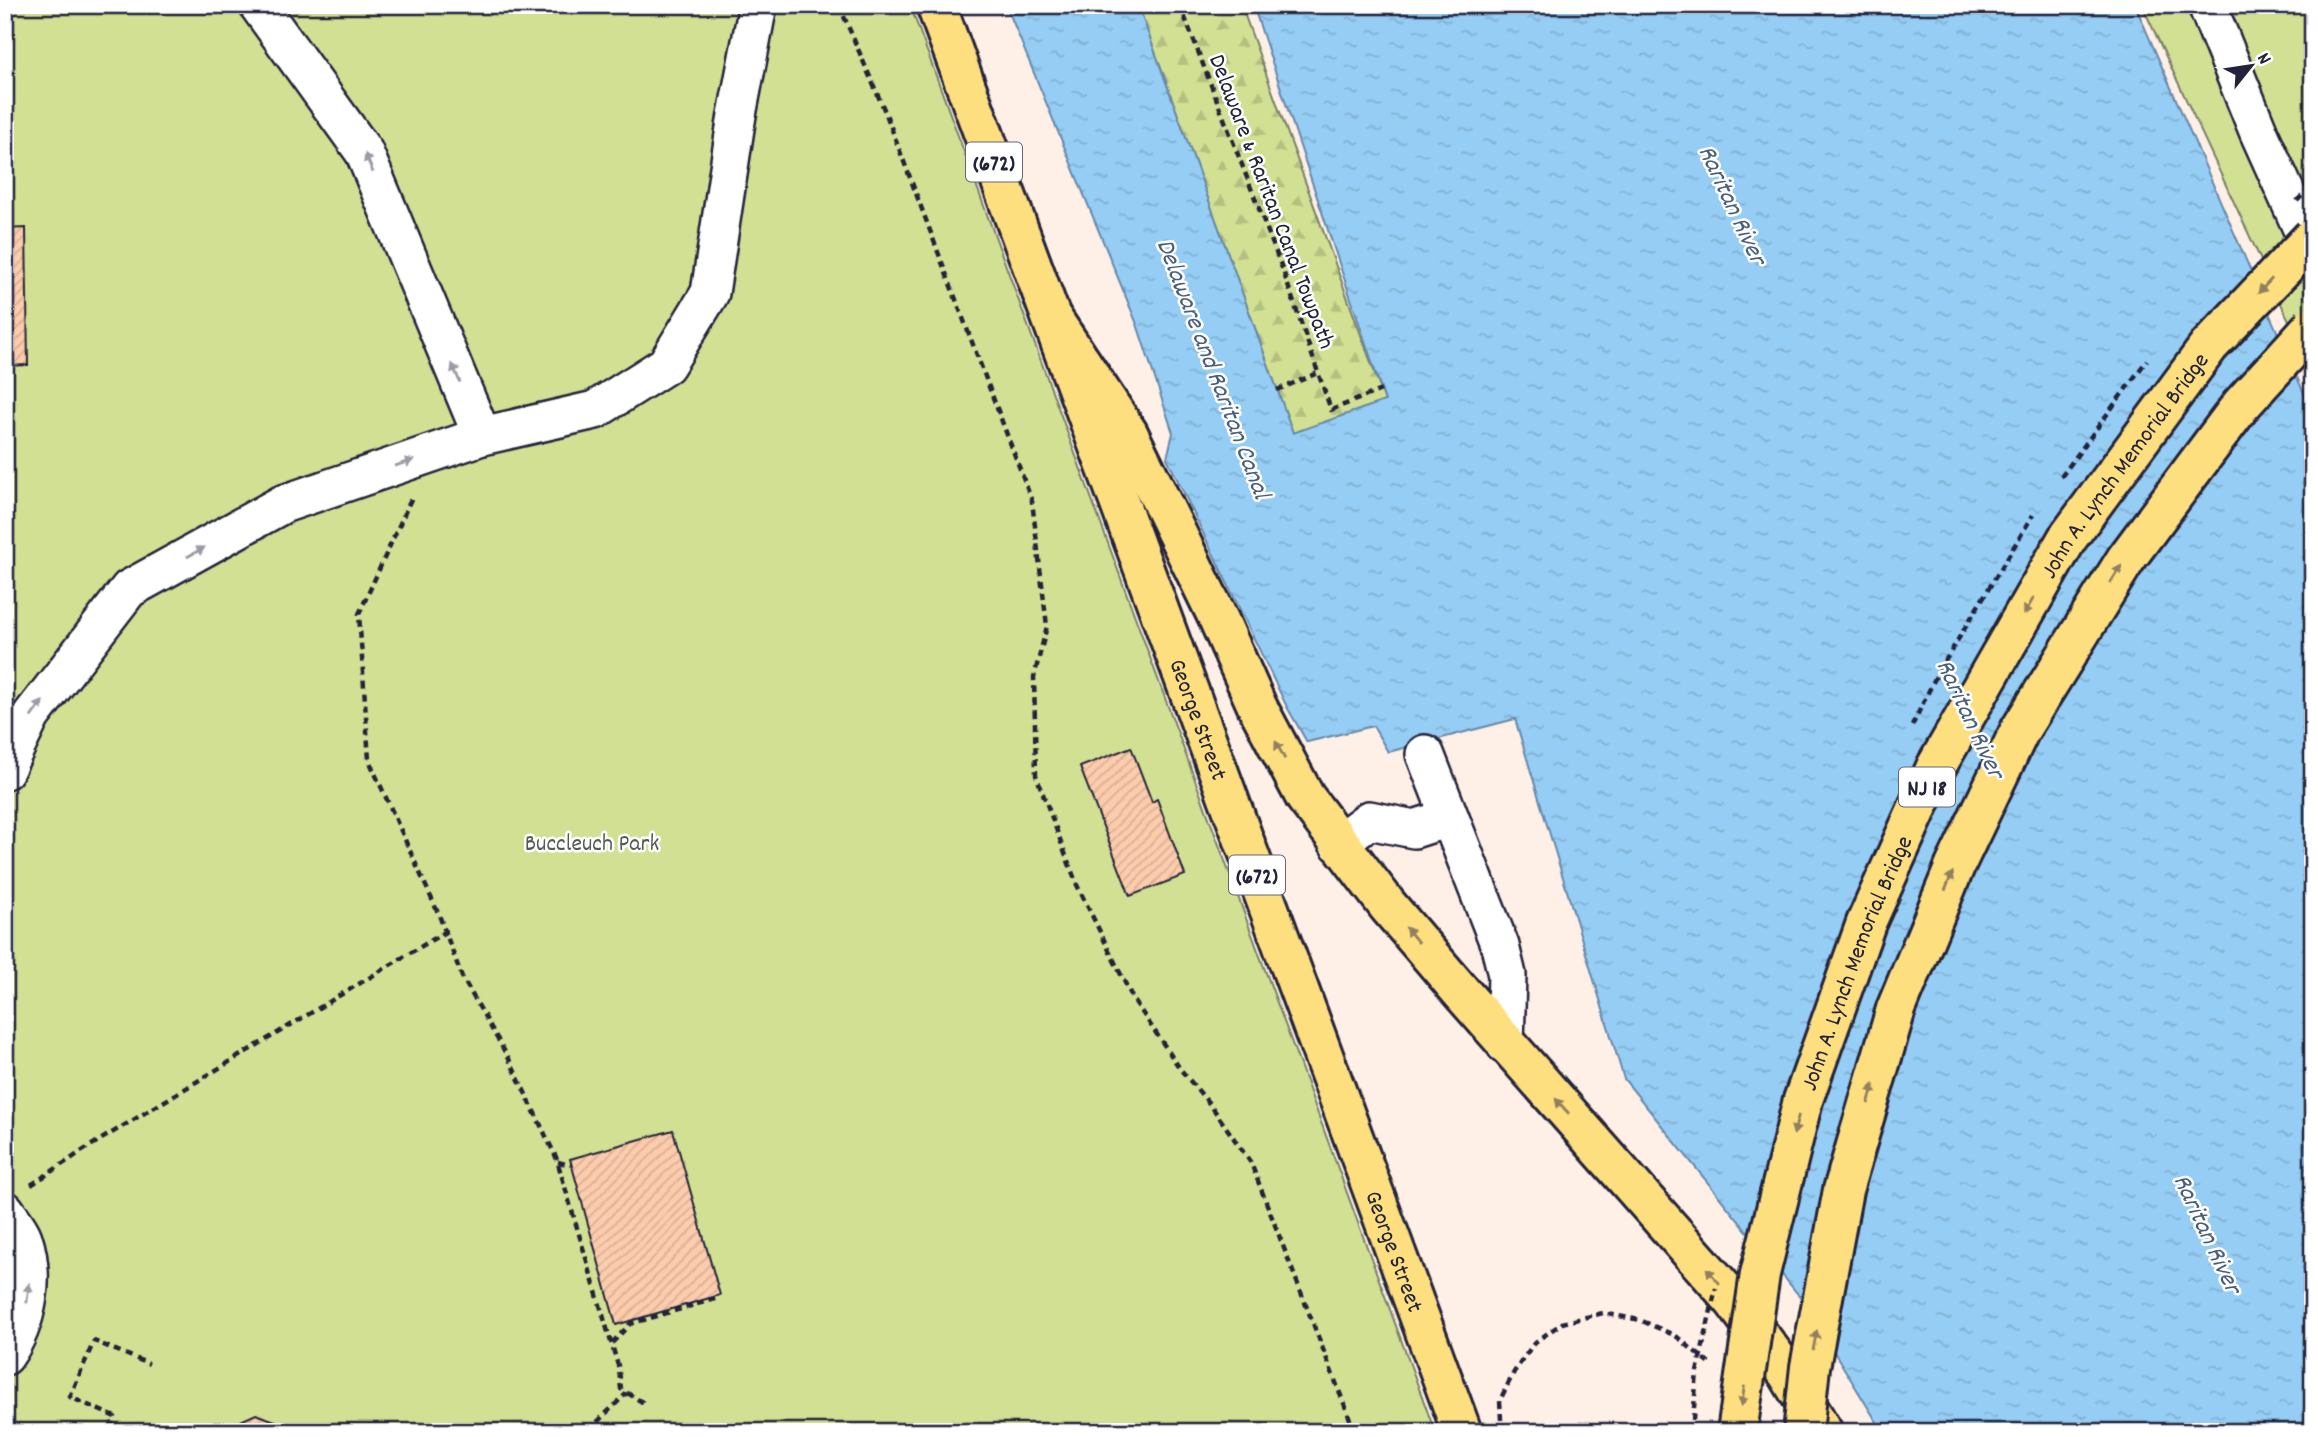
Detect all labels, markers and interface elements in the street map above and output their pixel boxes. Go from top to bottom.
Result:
north arrow [2216,32,2286,102]
text: N [2249,48,2277,70]
street label: Delaware & Raritan Canal Towpath [1198,50,1342,354]
water label: Raritan River [1687,139,1776,274]
road number: (672) [966,142,1022,182]
one-way arrow [363,153,374,174]
water label: Delaware and Raritan Canal [1145,234,1279,506]
one-way arrow [2258,277,2274,294]
street label: John A. Lynch Memorial Bridge [2034,346,2219,586]
one-way arrow [450,363,461,384]
one-way arrow [394,457,415,468]
one-way arrow [186,546,205,558]
one-way arrow [2110,565,2123,584]
one-way arrow [2023,596,2035,615]
water label: Raritan River [1925,653,2014,788]
street label: George Street [1158,655,1234,786]
one-way arrow [30,700,44,718]
one-way arrow [1274,741,1286,760]
road number: NJ 18 [1899,768,1955,806]
park label: Buccleuch Park [525,828,659,862]
street label: John A. Lynch Memorial Bridge [1794,831,1923,1096]
road number: (672) [1229,856,1285,894]
one-way arrow [1943,870,1954,891]
one-way arrow [1405,926,1420,943]
one-way arrow [1867,1084,1877,1105]
one-way arrow [1554,1098,1570,1115]
one-way arrow [1790,1114,1801,1136]
water label: Raritan River [2162,1168,2251,1303]
street label: George Street [1355,1187,1430,1318]
one-way arrow [1706,1268,1721,1285]
one-way arrow [23,1281,34,1303]
one-way arrow [1810,1329,1821,1351]
one-way arrow [1737,1385,1748,1407]

